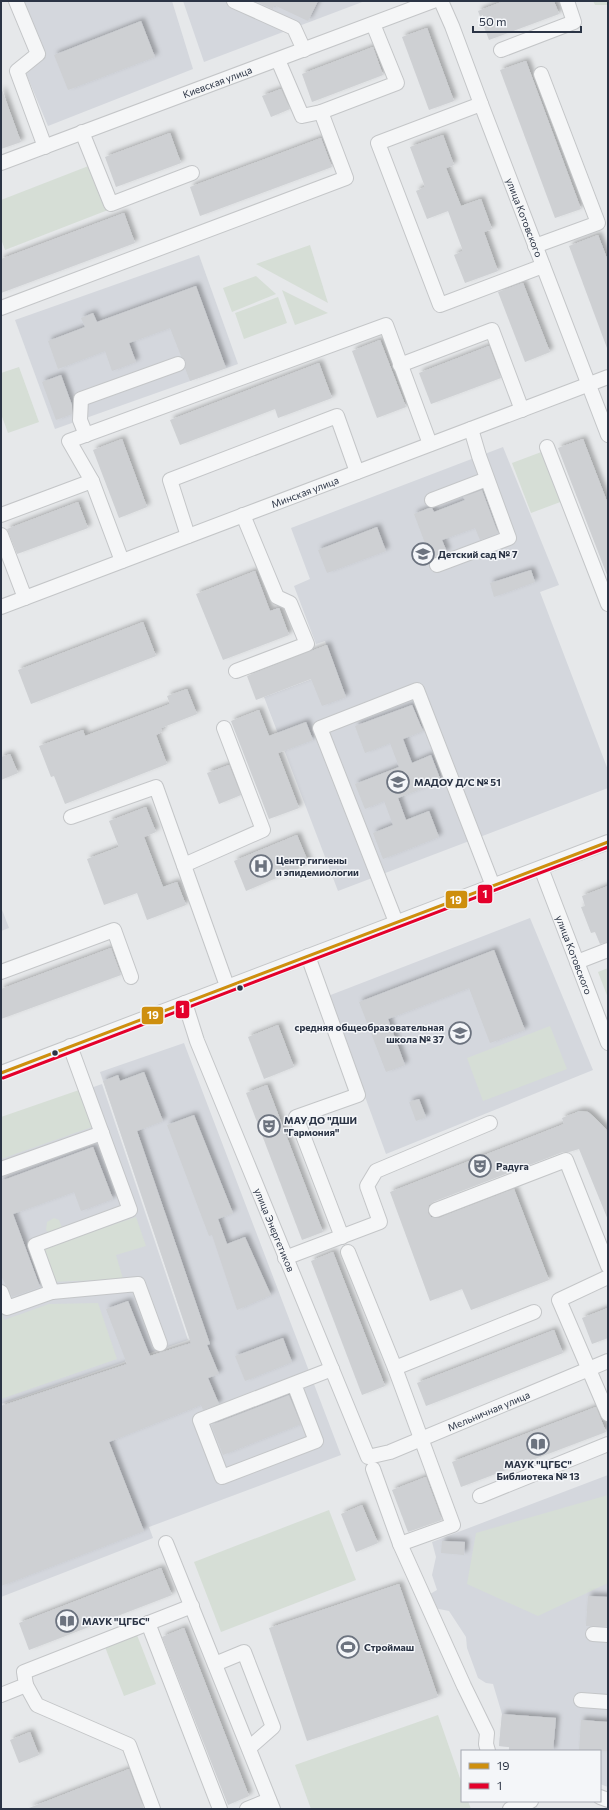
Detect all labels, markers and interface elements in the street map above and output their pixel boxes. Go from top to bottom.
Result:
scale bar [473,8,581,34]
text: 50 m [479,14,507,28]
street label: Киевская улица [181,63,254,100]
street label: улица Котовского [504,176,545,259]
street label: Минская улица [270,474,340,510]
school or university icon: Детский сад № 7 [410,541,436,567]
place label: Детский сад № 7 [438,548,518,560]
school or university icon: МАДОУ Д/С № 51 [385,769,411,795]
place label: МАДОУ Д/С № 51 [414,776,501,788]
hospital icon: Центр гигиены и эпидемиологии [248,853,274,879]
place label: Центр гигиены и эпидемиологии [276,854,359,878]
line badge: 1 [477,884,493,904]
text: 1 [483,887,488,900]
line badge: 19 [445,890,468,909]
text: 19 [450,893,462,906]
street label: улица Котовского [554,914,595,996]
unlabelled marker [235,983,245,993]
line badge: 1 [175,1000,190,1019]
text: 1 [180,1002,185,1015]
line badge: 19 [141,1006,164,1025]
text: 19 [147,1008,159,1021]
school or university icon: средняя общеобразовательная школа № 37 [447,1020,473,1046]
place label: средняя общеобразовательная школа № 37 [295,1021,444,1045]
unlabelled marker [50,1048,60,1058]
theatre icon: МАУ ДО "ДШИ "Гармония" [256,1113,282,1139]
place label: МАУ ДО "ДШИ "Гармония" [284,1114,357,1138]
theatre icon: Радуга [467,1153,493,1179]
place label: Радуга [496,1160,529,1172]
street label: улица Энергетиков [252,1186,297,1273]
street label: Мельничная улица [446,1388,531,1433]
library icon: МАУК "ЦГБС" Библиотека № 13 [525,1431,551,1457]
place label: МАУК "ЦГБС" Библиотека № 13 [496,1458,580,1482]
library icon: МАУК "ЦГБС" [54,1608,80,1634]
place label: МАУК "ЦГБС" [82,1615,150,1627]
sports icon: Строймаш [335,1634,361,1660]
place label: Строймаш [364,1641,414,1653]
legend [461,1750,601,1802]
text: 19 [497,1758,509,1772]
text: 1 [497,1778,502,1792]

